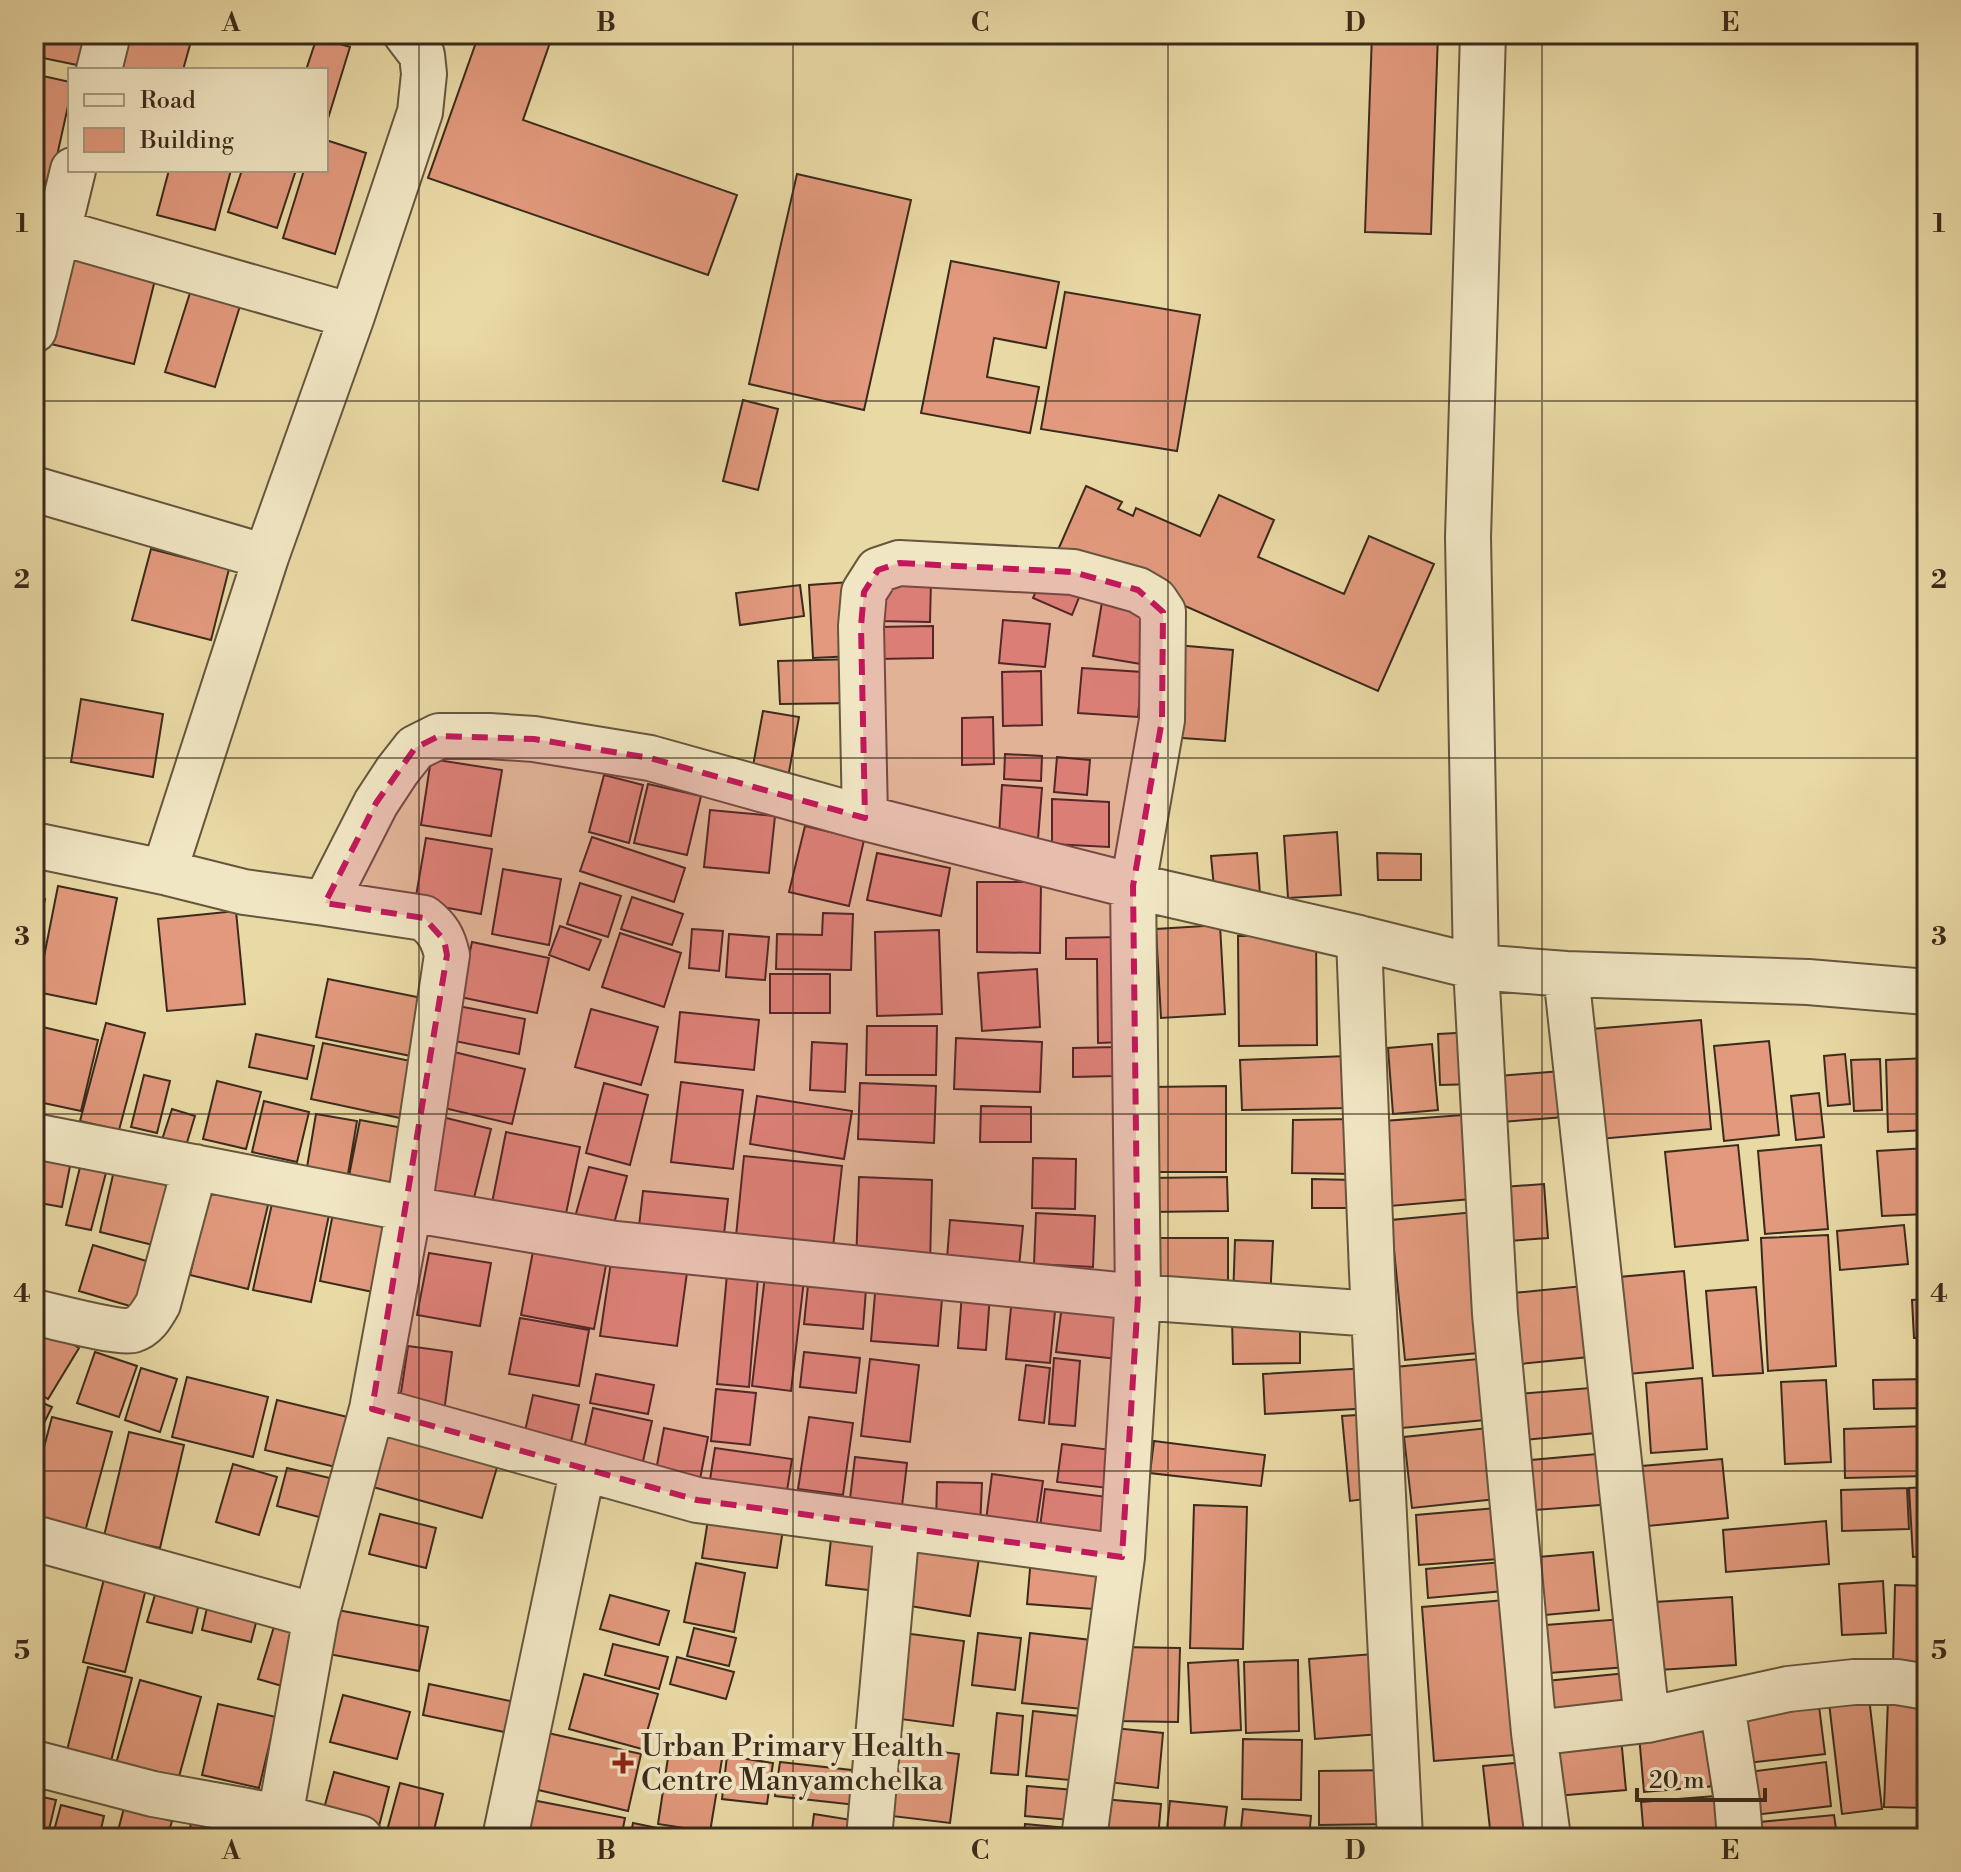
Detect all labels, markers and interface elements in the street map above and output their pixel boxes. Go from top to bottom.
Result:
text: A [221,7,241,39]
text: B [596,7,616,39]
text: C [971,7,989,39]
text: D [1345,7,1365,39]
text: E [1721,7,1739,39]
legend [68,68,328,172]
text: Road [140,86,196,116]
text: Building [139,126,234,156]
text: 1 [16,208,29,240]
text: 1 [1933,208,1946,240]
text: 2 [14,564,30,596]
text: 2 [1931,564,1947,596]
text: 3 [14,921,30,953]
text: 3 [1931,921,1947,953]
text: 4 [13,1278,31,1310]
text: 4 [1930,1278,1948,1310]
text: 5 [14,1635,30,1667]
text: 5 [1931,1635,1947,1667]
place label: Urban Primary Health Centre Manyamchelka [641,1728,944,1800]
marker: Urban Primary Health Centre Manyamchelka [612,1752,634,1774]
scale bar [1637,1752,1765,1802]
text: 20 m [1649,1766,1705,1796]
text: A [221,1835,241,1867]
text: B [596,1835,616,1867]
text: C [971,1835,989,1867]
text: D [1345,1835,1365,1867]
text: E [1721,1835,1739,1867]

